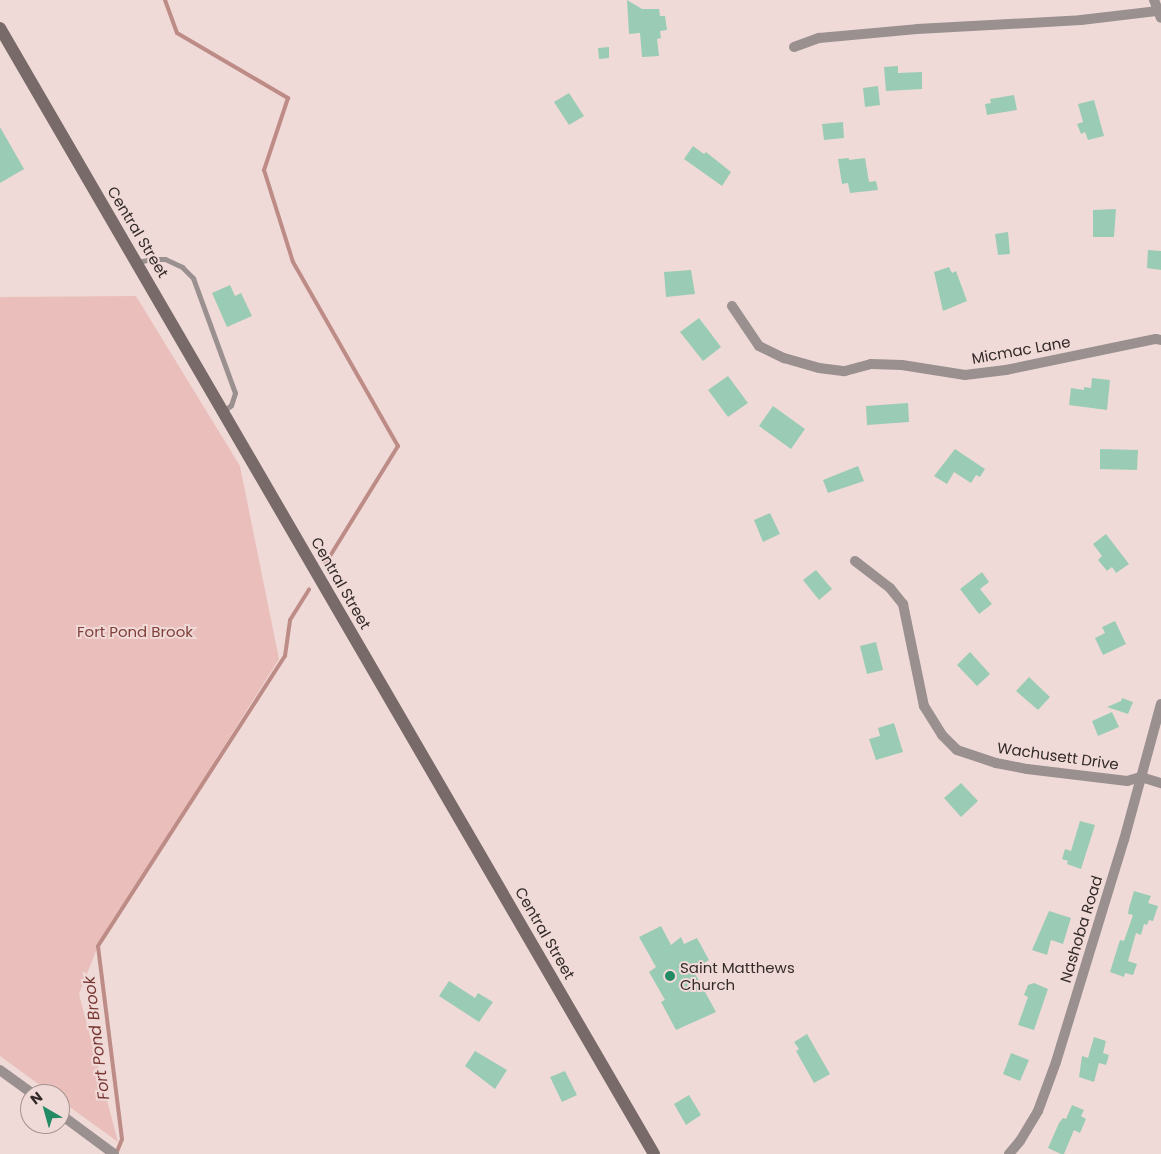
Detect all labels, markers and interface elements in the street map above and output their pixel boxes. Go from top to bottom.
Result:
street label: Central Street [104,183,172,281]
street label: Micmac Lane [970,332,1072,368]
street label: Central Street [307,534,375,632]
park label: Fort Pond Brook [77,623,193,641]
street label: Wachusett Drive [996,739,1120,773]
street label: Nashoba Road [1056,873,1106,985]
street label: Central Street [511,884,579,982]
place label: Saint Matthews Church [680,958,795,993]
marker: Saint Matthews Church [664,970,676,982]
water label: Fort Pond Brook [80,975,114,1101]
north arrow [20,1084,70,1134]
text: N [26,1087,47,1109]

